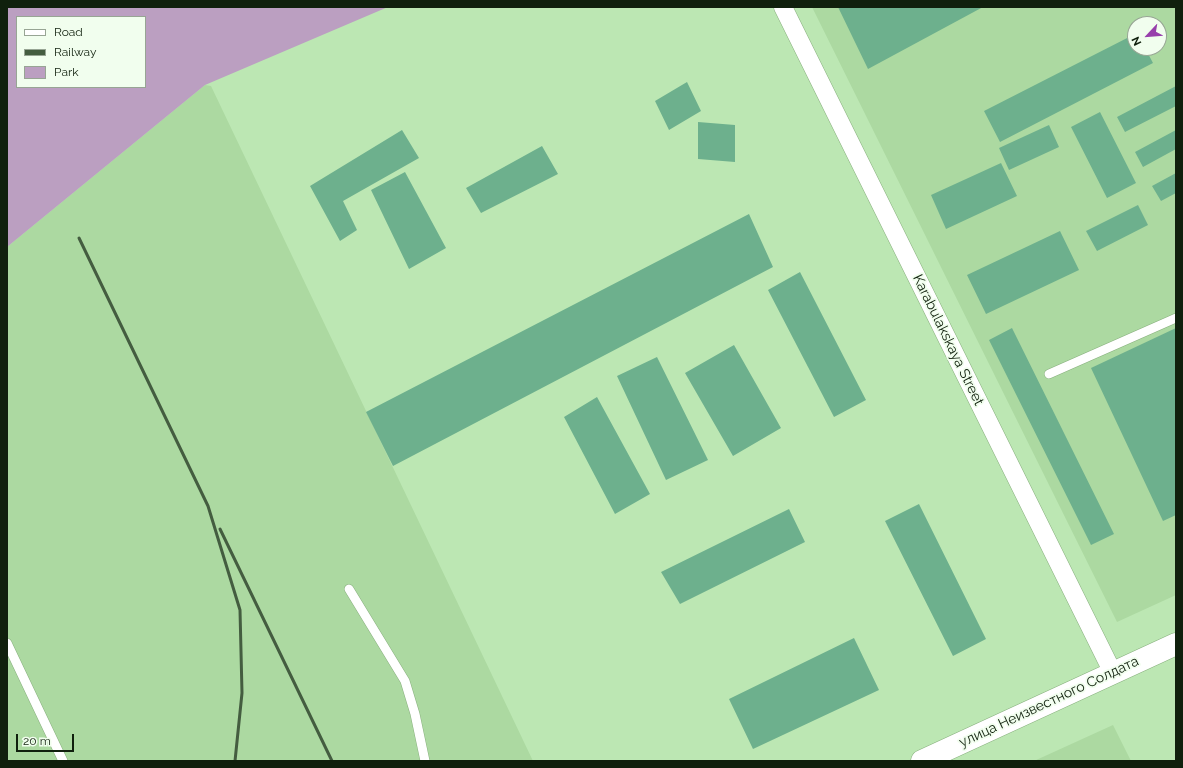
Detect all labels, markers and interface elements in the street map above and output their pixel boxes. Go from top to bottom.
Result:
legend [16,16,146,88]
north arrow [1127,16,1167,56]
text: Road [54,25,83,39]
text: N [1129,34,1144,48]
text: Railway [54,45,96,59]
text: Park [54,65,79,79]
street label: Karabulakskaya Street [909,272,987,408]
street label: улица Неизвестного Солдата [956,653,1142,751]
scale bar [18,726,76,752]
text: 20 m [23,734,51,748]

